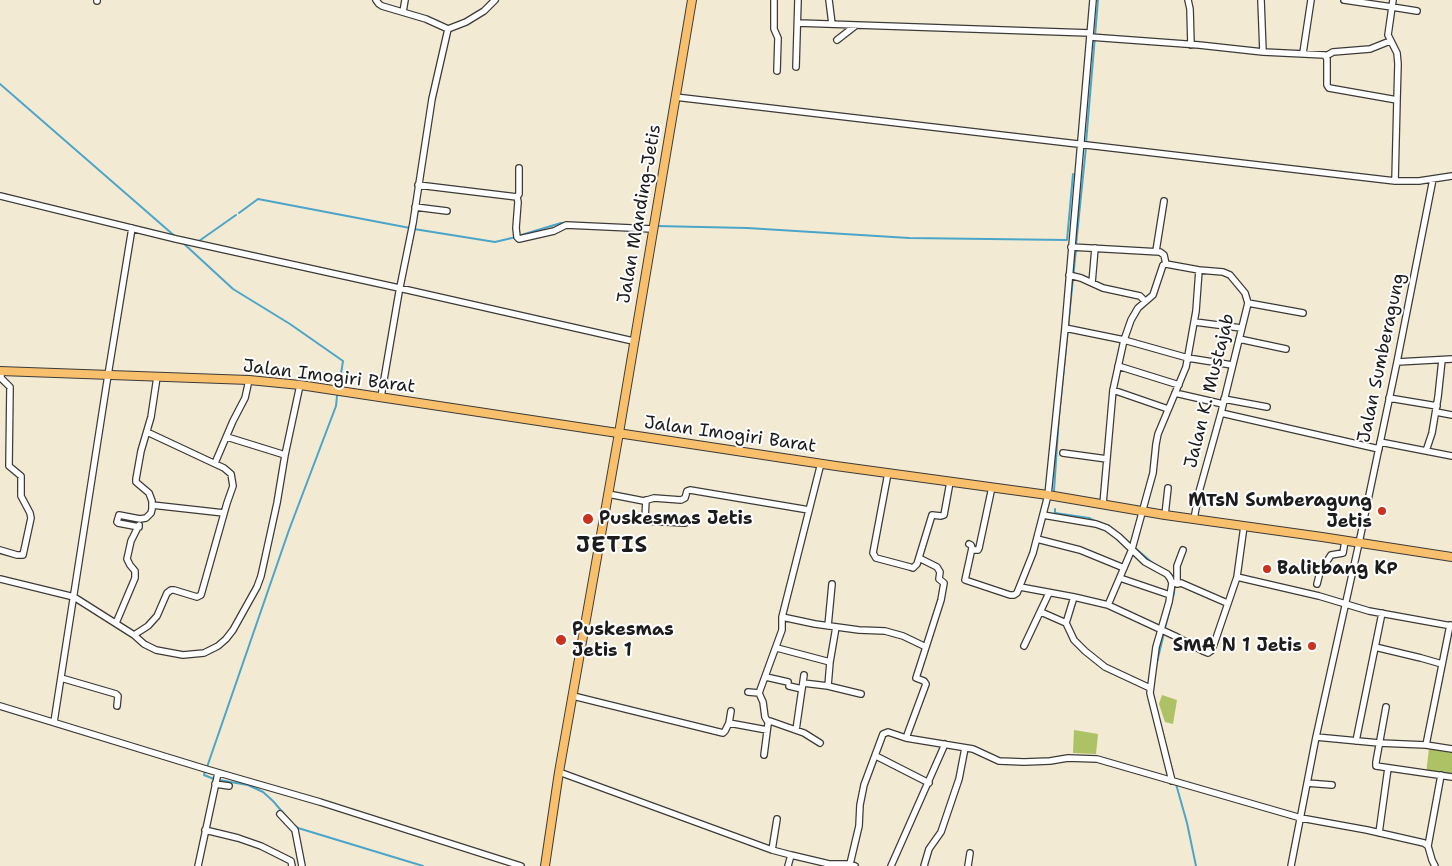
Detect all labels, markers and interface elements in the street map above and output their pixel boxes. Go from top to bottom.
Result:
street label: Jalan Manding-Jetis [614,123,666,305]
street label: Jalan Sumberagung [1353,271,1411,445]
street label: Jalan K. Mustajab [1180,312,1240,470]
street label: Jalan Imogiri Barat [242,356,416,398]
street label: Jalan Imogiri Barat [643,412,817,458]
place label: MTsN Sumberagung Jetis [1188,490,1372,532]
marker: MTsN Sumberagung Jetis [1376,505,1388,517]
place label: Puskesmas Jetis [599,508,752,530]
marker: Puskesmas Jetis [581,512,595,526]
district label: JETIS [575,533,649,559]
place label: Balitbang KP [1277,558,1398,580]
marker: Balitbang KP [1261,563,1273,575]
place label: Puskesmas Jetis 1 [572,619,674,662]
marker: Puskesmas Jetis 1 [554,633,568,647]
place label: SMA N 1 Jetis [1173,635,1302,657]
marker: SMA N 1 Jetis [1306,640,1318,652]

